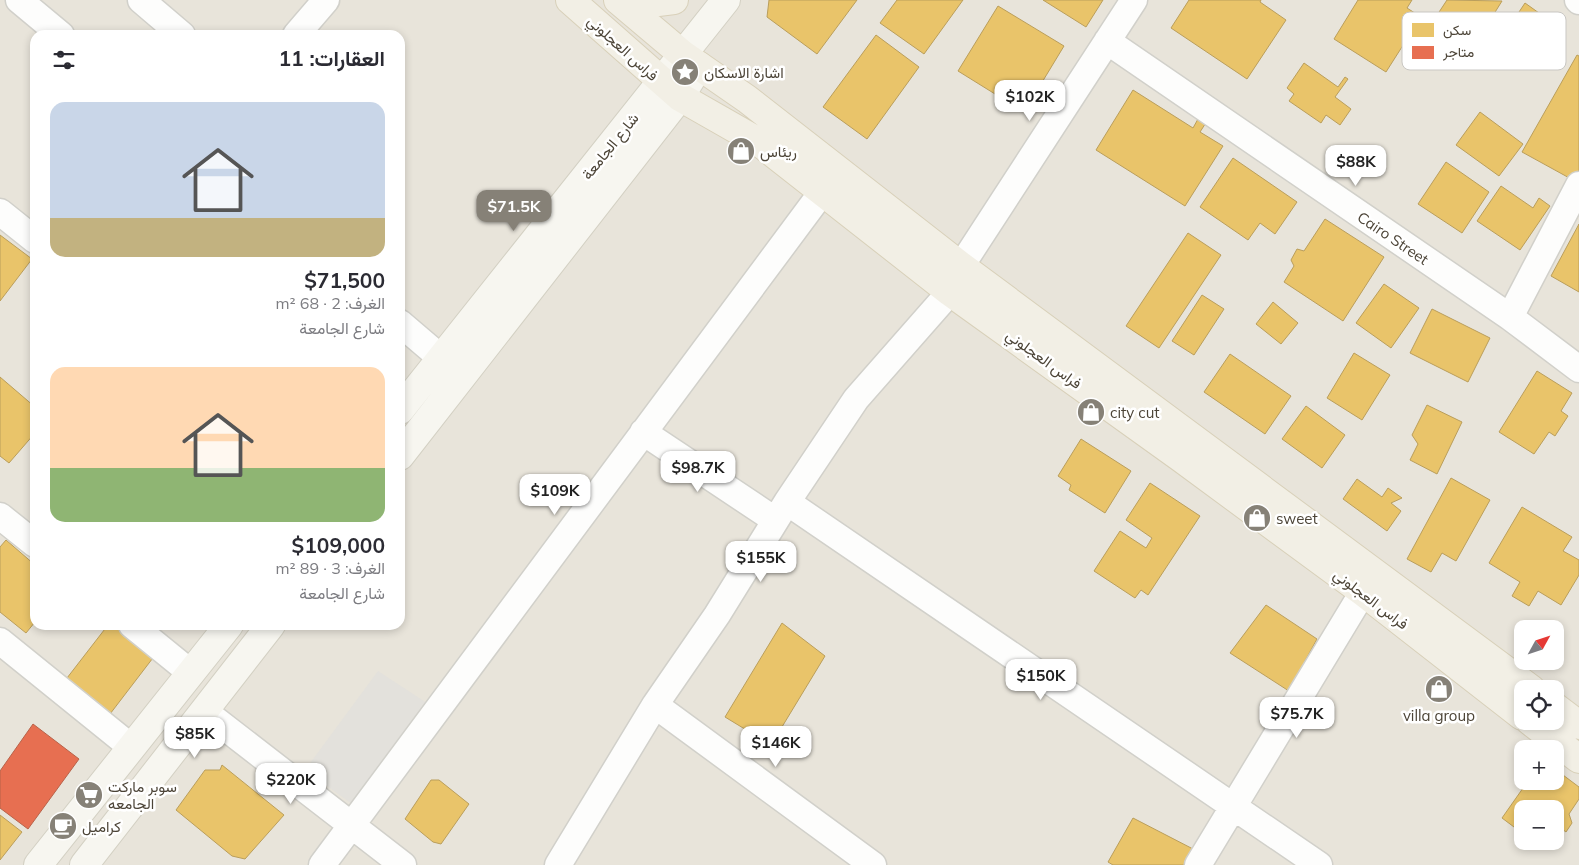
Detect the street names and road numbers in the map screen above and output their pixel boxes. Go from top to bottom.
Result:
street label: فراس العجلوني [581,11,662,88]
street label: شارع الجامعة [577,109,644,184]
street label: Cairo Street [1354,207,1432,269]
street label: فراس العجلوني [1000,325,1086,396]
street label: فراس العجلوني [1327,565,1412,637]

